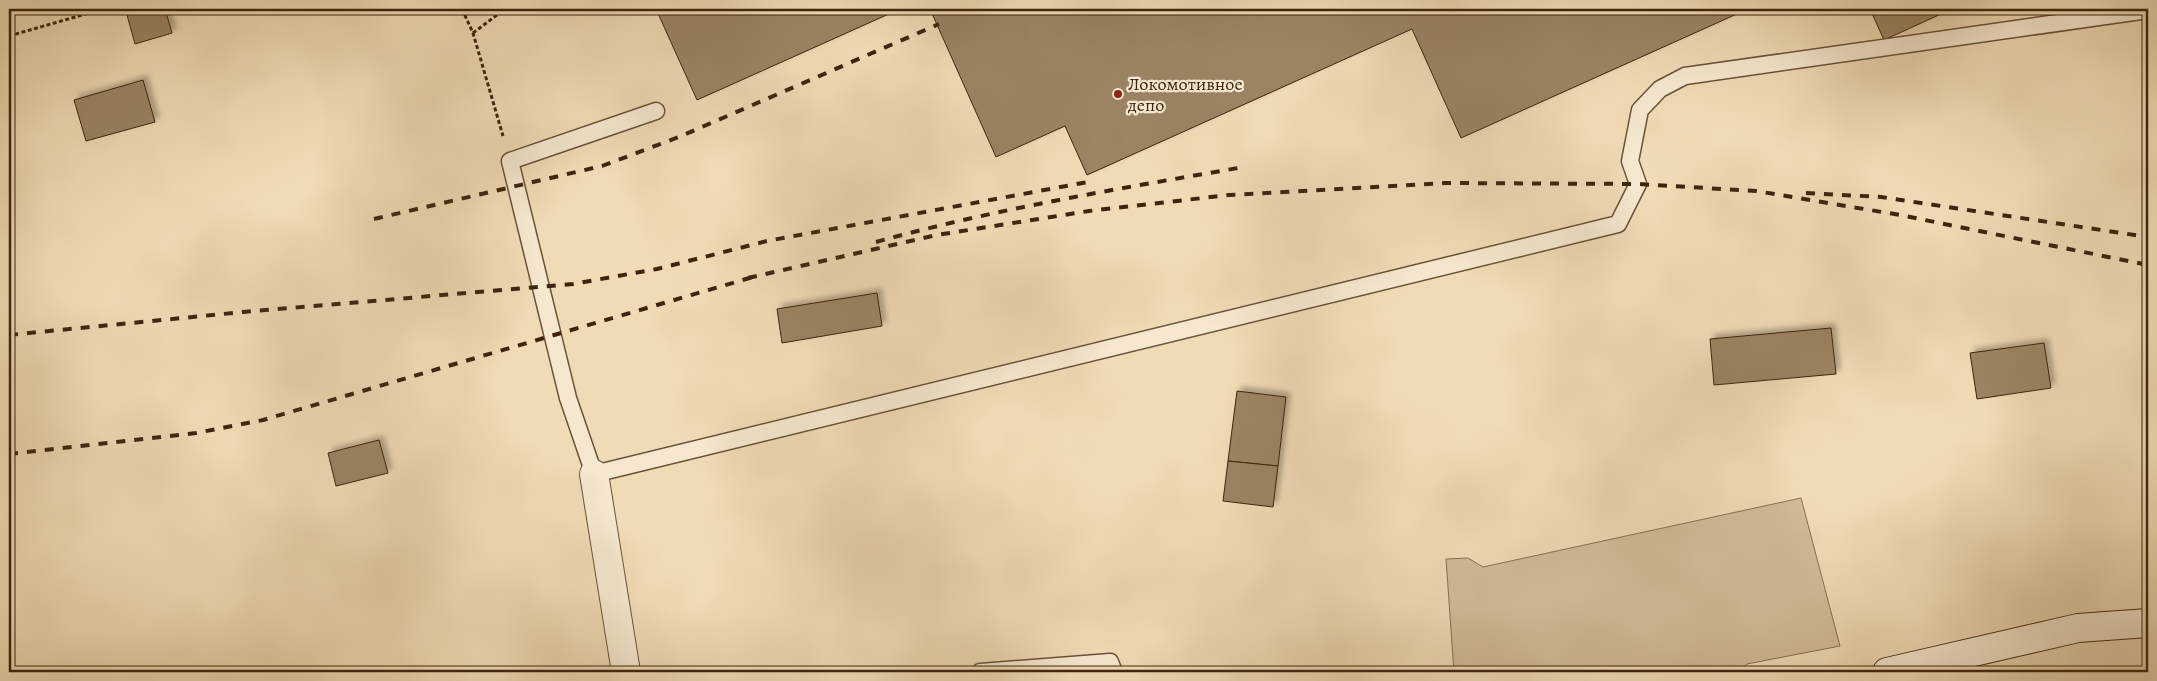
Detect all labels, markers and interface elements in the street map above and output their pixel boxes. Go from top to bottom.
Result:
place label: Локомотивное депо [1127,72,1243,117]
marker: Локомотивное депо [1112,88,1124,100]

